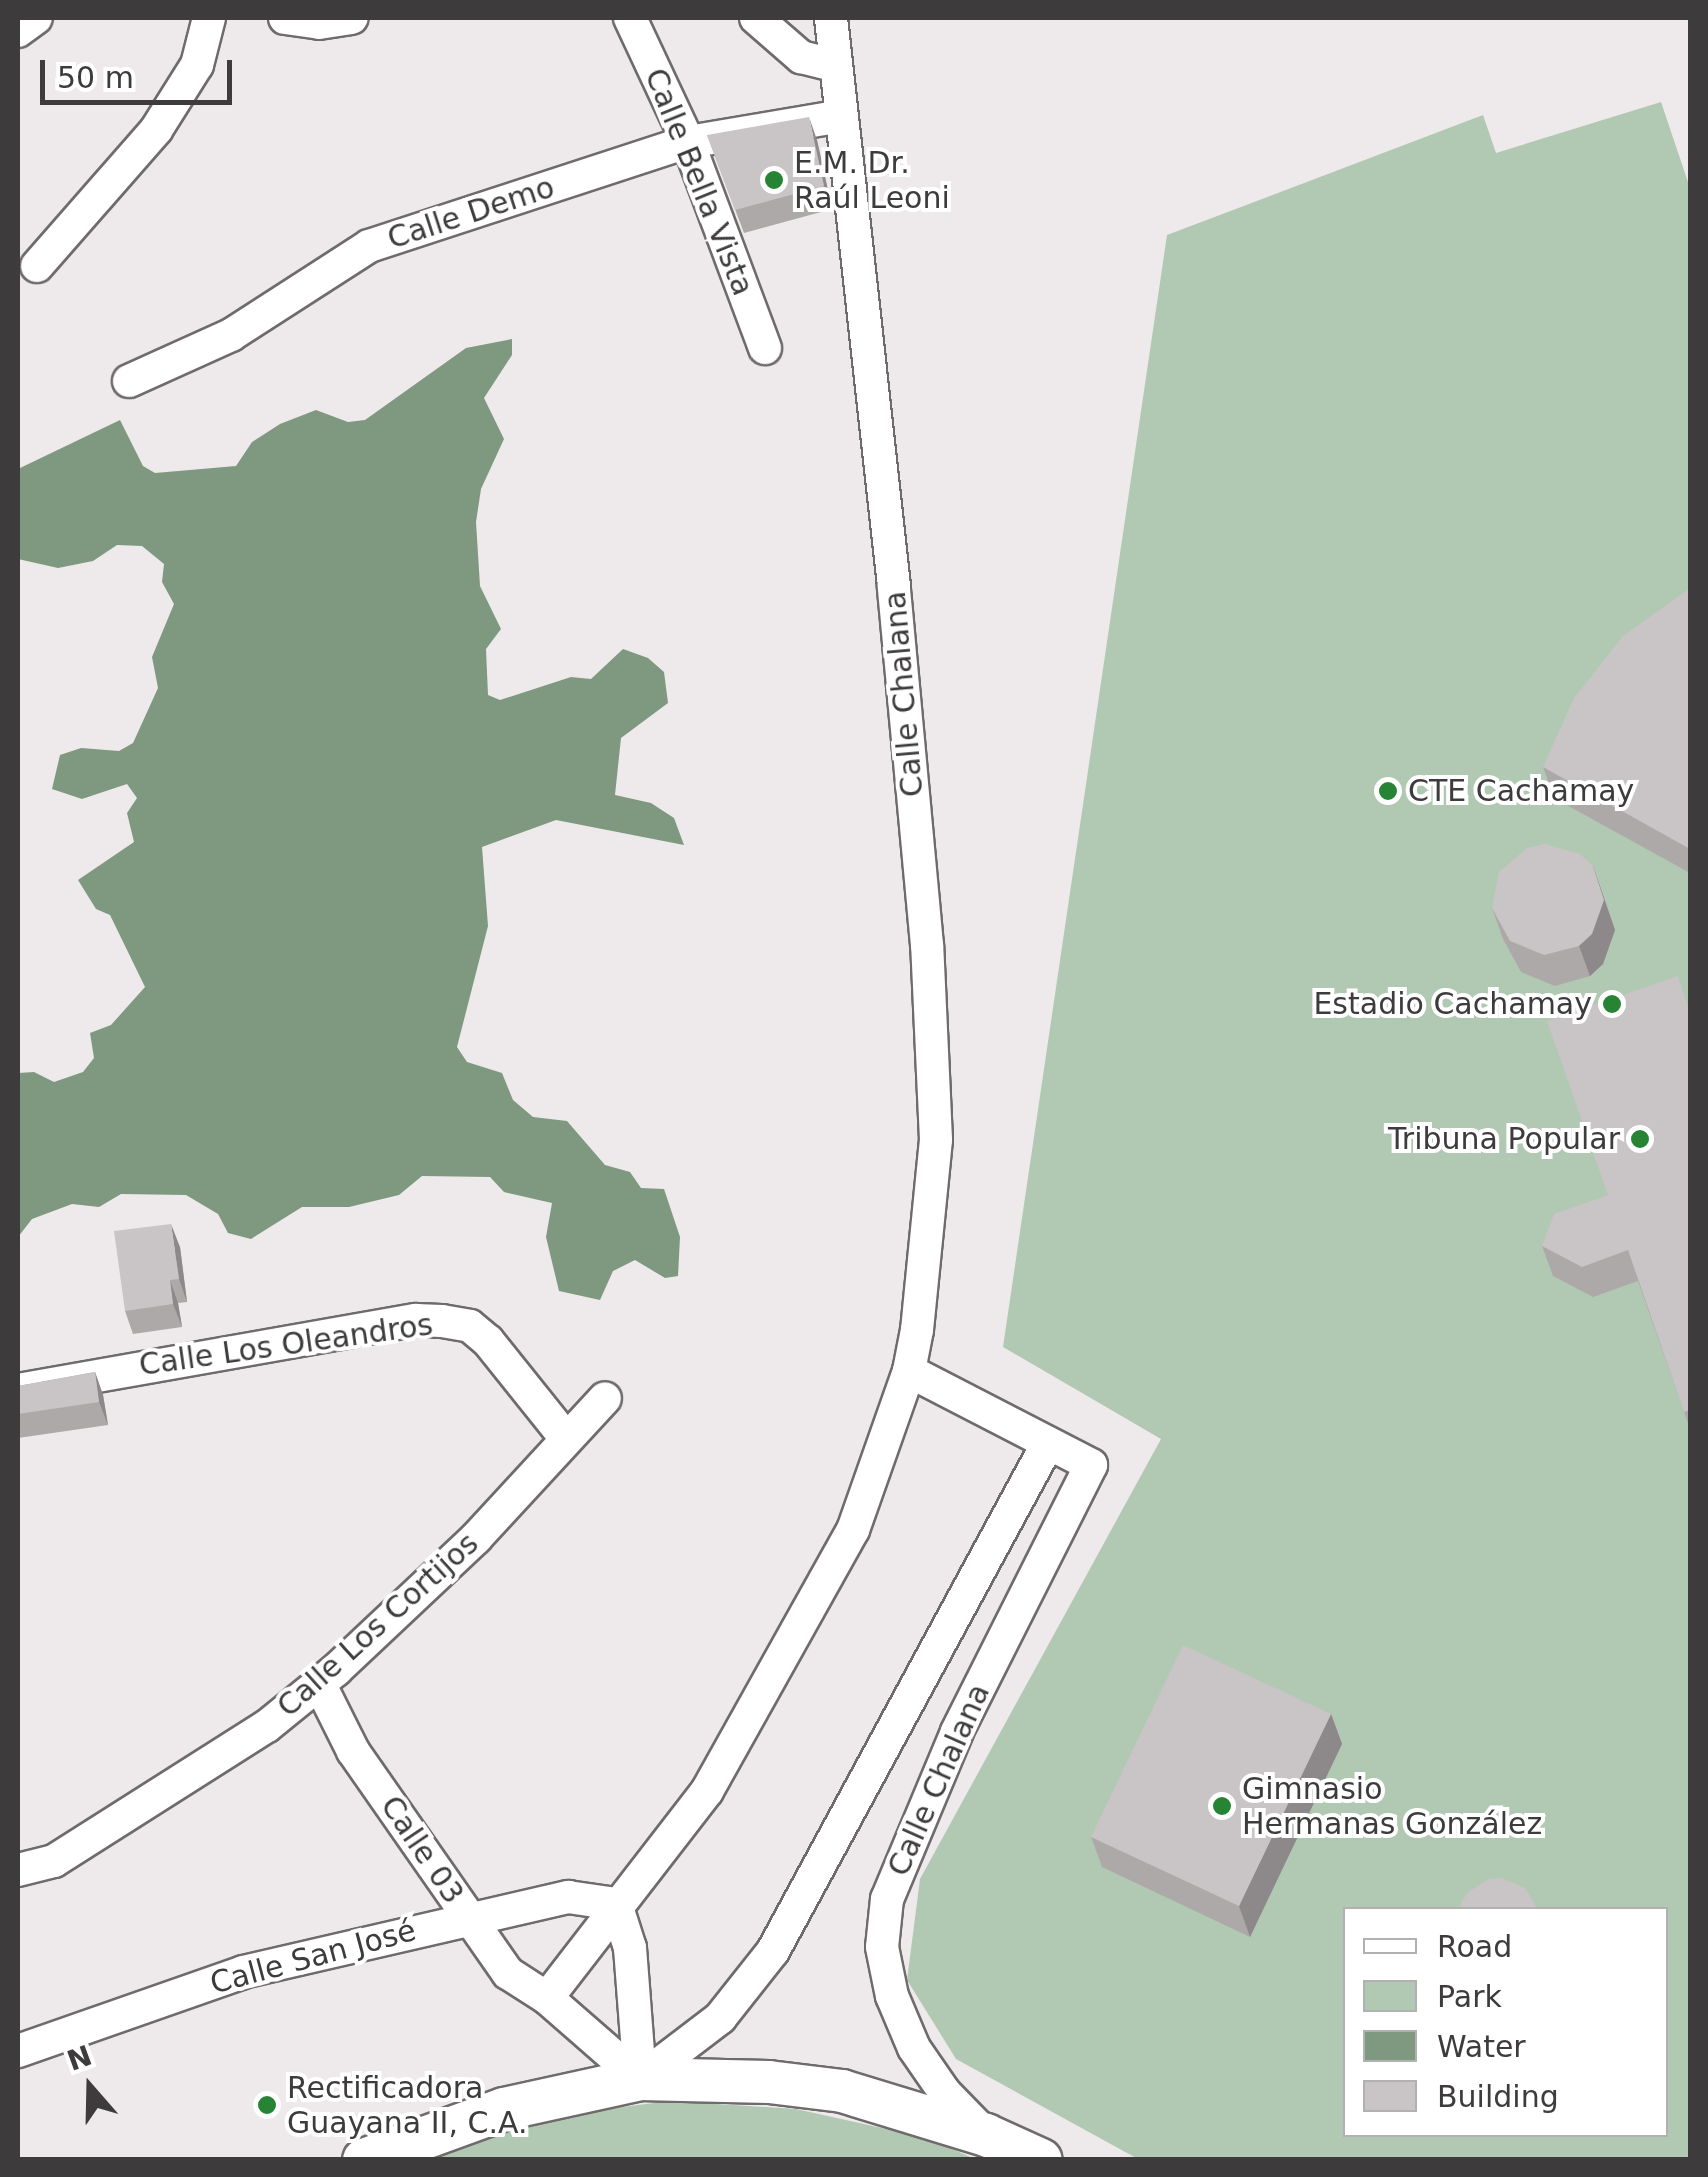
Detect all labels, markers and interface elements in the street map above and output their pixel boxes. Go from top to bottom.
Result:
scale bar [45,40,238,102]
text: 50 m [57,60,134,95]
street label: Calle Bella Vista [637,63,761,301]
place label: E.M. Dr. Raúl Leoni [794,145,950,216]
street label: Calle Demo [383,169,559,257]
marker: E.M. Dr. Raúl Leoni [763,169,785,191]
street label: Calle Chalana [877,590,931,798]
place label: CTE Cachamay [1408,773,1634,809]
marker: CTE Cachamay [1377,780,1399,802]
place label: Estadio Cachamay [1313,986,1592,1022]
marker: Estadio Cachamay [1601,993,1623,1015]
place label: Tribuna Popular [1388,1121,1620,1157]
marker: Tribuna Popular [1629,1128,1651,1150]
street label: Calle Los Oleandros [137,1307,435,1383]
street label: Calle Los Cortijos [270,1525,486,1725]
street label: Calle Chalana [881,1678,997,1882]
place label: Gimnasio Hermanas González [1242,1771,1542,1842]
street label: Calle 03 [373,1789,471,1911]
marker: Gimnasio Hermanas González [1211,1795,1233,1817]
legend [1343,1907,1668,2137]
street label: Calle San José [206,1912,420,2002]
text: Road [1437,1929,1512,1964]
text: Park [1437,1979,1502,2014]
text: Water [1437,2029,1526,2064]
north arrow [40,2037,140,2137]
text: N [63,2039,96,2078]
place label: Rectificadora Guayana II, C.A. [287,2070,527,2140]
text: Building [1437,2079,1559,2114]
marker: Rectificadora Guayana II, C.A. [256,2094,278,2116]

